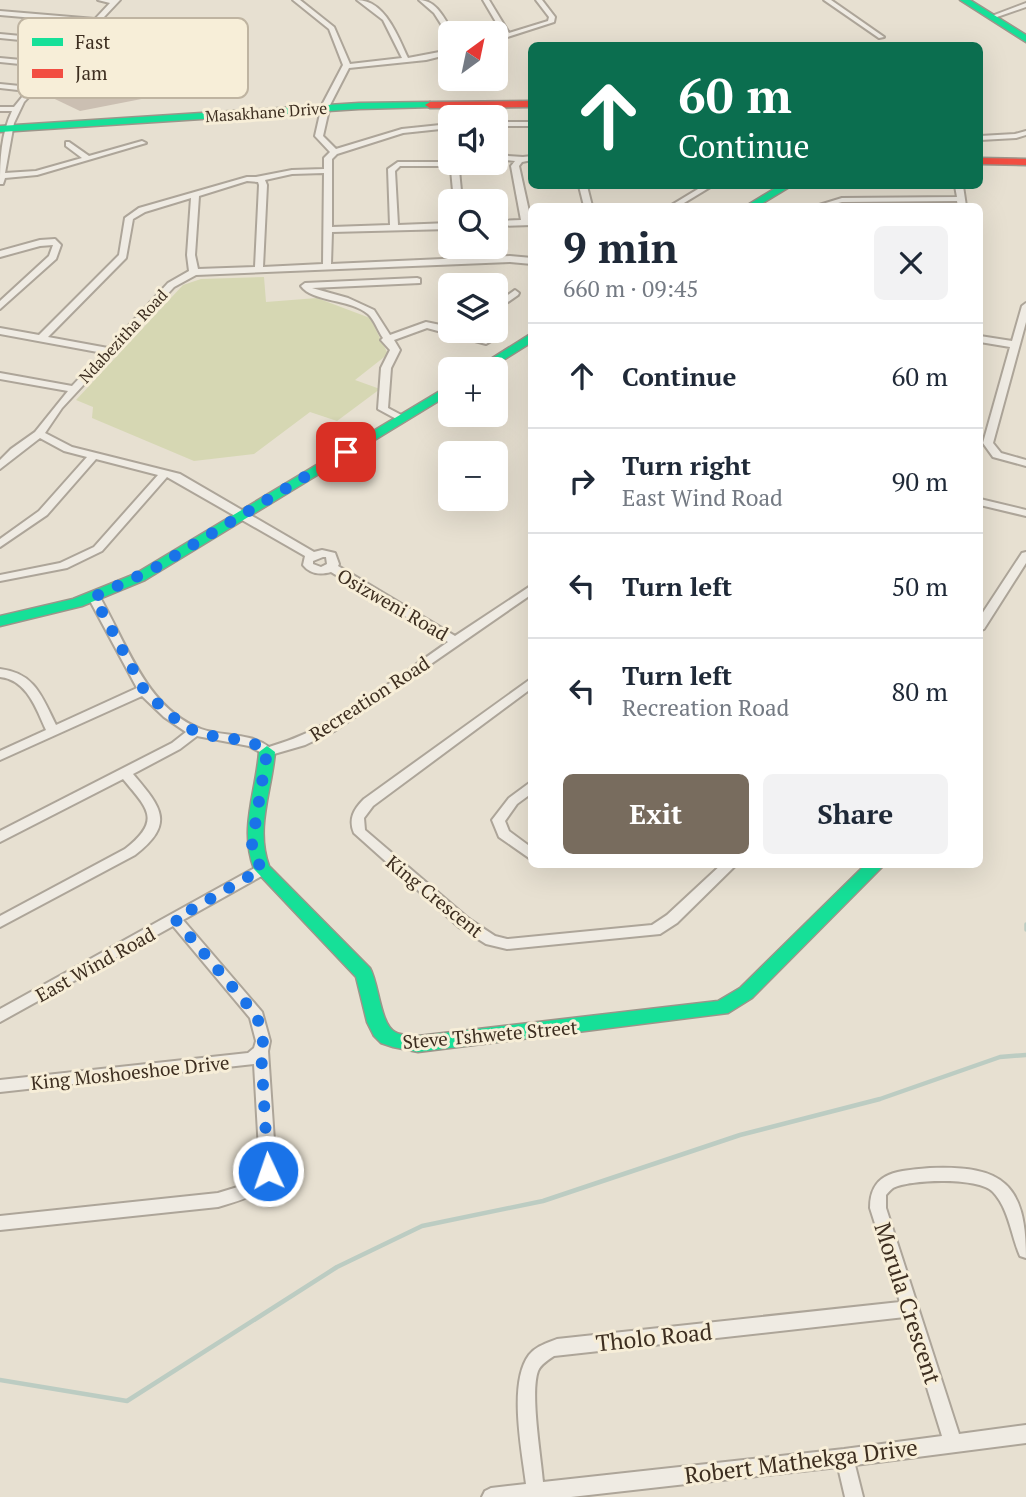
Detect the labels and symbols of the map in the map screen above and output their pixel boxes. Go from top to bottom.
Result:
legend [18,18,248,98]
north arrow [438,21,508,91]
text: Fast [75,29,110,54]
text: Jam [75,60,108,85]
street label: Masakhane Drive [204,97,328,127]
street label: Ndabezitha Road [74,284,172,388]
pin [316,422,376,482]
street label: Osizweni Road [333,562,453,646]
street label: Recreation Road [304,650,434,746]
street label: King Crescent [381,849,489,943]
street label: East Wind Road [31,921,160,1007]
street label: Steve Tshwete Street [401,1014,579,1054]
street label: King Moshoeshoe Drive [29,1049,231,1095]
position arrow [231,1134,305,1208]
street label: Morula Crescent [867,1218,949,1388]
street label: Tholo Road [594,1315,714,1359]
street label: Robert Mathekga Drive [683,1431,919,1491]

